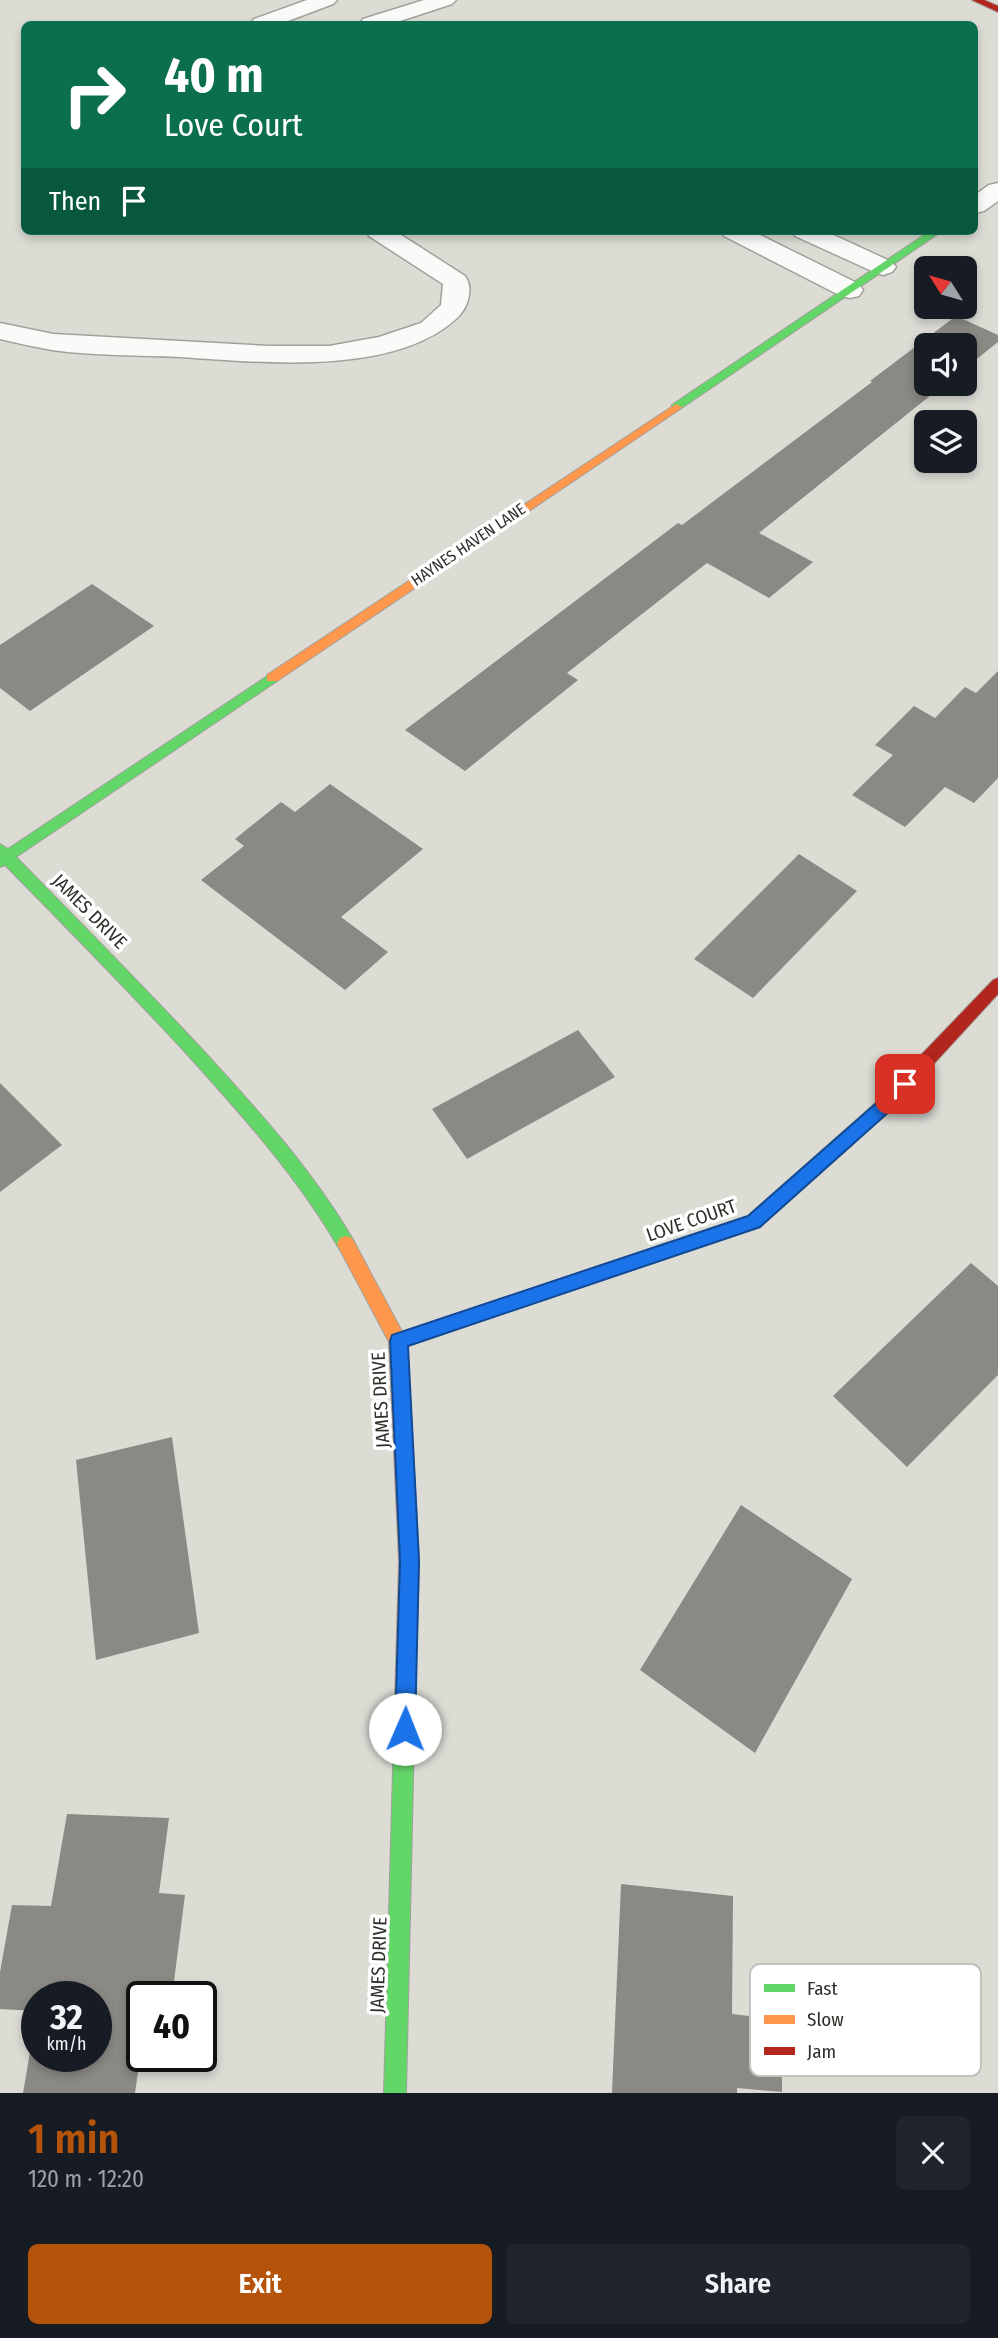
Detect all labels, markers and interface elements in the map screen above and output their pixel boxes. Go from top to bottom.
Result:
text: 40 m [164,46,264,105]
icon: right [49,49,140,140]
text: Love Court [164,106,302,144]
icon: arrive [115,182,153,220]
text: Then [49,186,101,217]
north arrow [914,256,976,318]
map controls [914,256,977,473]
button: sound [914,333,977,396]
button: layers [914,410,977,473]
street label: HAYNES HAVEN LANE [408,499,529,590]
street label: JAMES DRIVE [47,869,132,954]
pin [875,1054,935,1114]
icon: arrive [886,1065,924,1103]
street label: LOVE COURT [643,1194,739,1247]
street label: JAMES DRIVE [366,1351,395,1449]
position arrow [368,1692,442,1766]
street label: JAMES DRIVE [365,1916,392,2014]
legend [750,1964,981,2076]
text: Fast [807,1977,838,2000]
speed limit sign: 40 [126,1981,217,2072]
text: 32 [50,1996,83,2038]
text: Slow [807,2008,844,2031]
text: km/h [46,2033,87,2055]
text: Jam [807,2040,836,2063]
text: 1 min [28,2114,119,2164]
button: close [896,2116,970,2190]
text: 120 m · 12:20 [28,2165,144,2193]
button: Exit [28,2244,492,2324]
button: Share [506,2244,970,2324]

